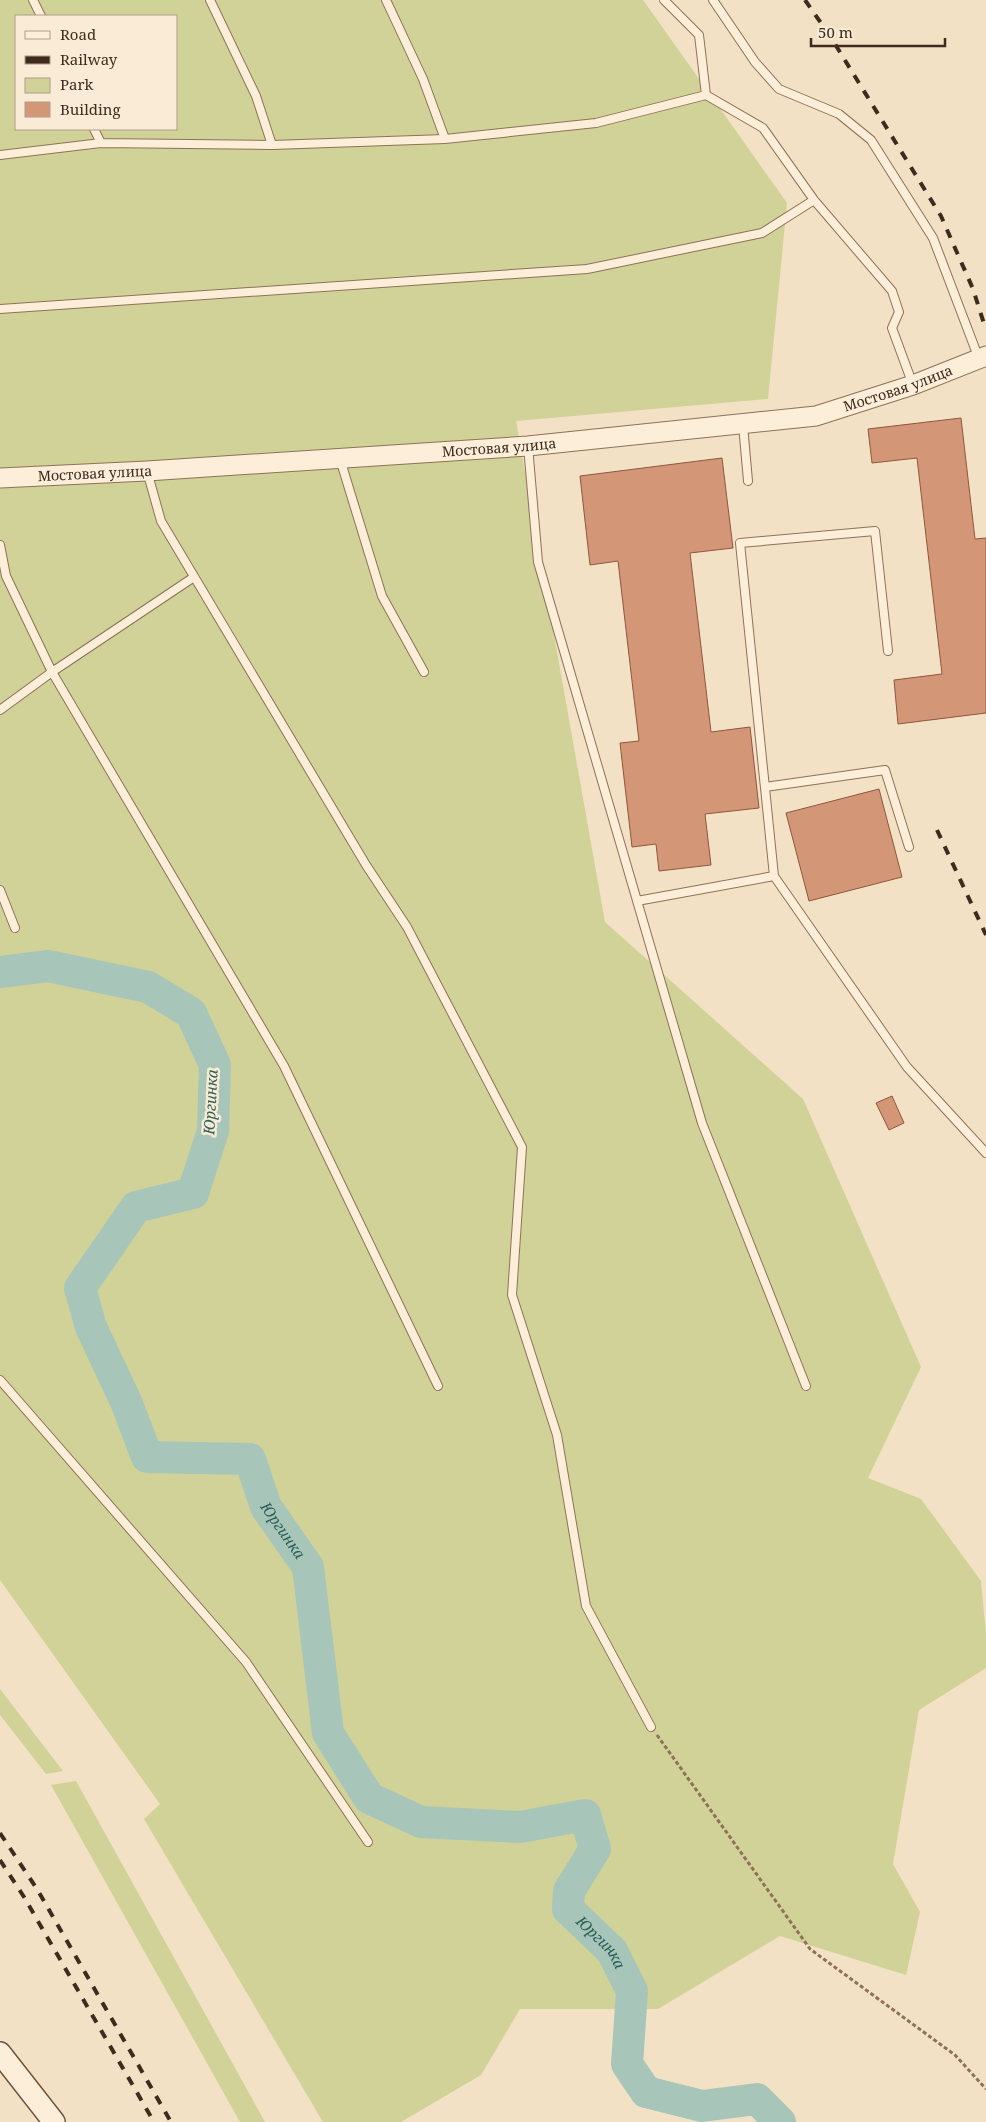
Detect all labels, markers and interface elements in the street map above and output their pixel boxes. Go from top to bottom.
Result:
legend [15,15,178,130]
scale bar [811,15,945,47]
text: 50 m [818,22,853,42]
text: Road [60,24,96,44]
text: Railway [60,49,118,69]
text: Park [60,74,94,94]
text: Building [60,99,121,119]
street label: Мостовая улица [841,360,955,416]
street label: Мостовая улица [441,433,557,461]
street label: Мостовая улица [37,461,153,485]
water label: Юргинка [198,1068,222,1136]
water label: Юргинка [256,1497,311,1563]
water label: Юргинка [571,1910,631,1972]

